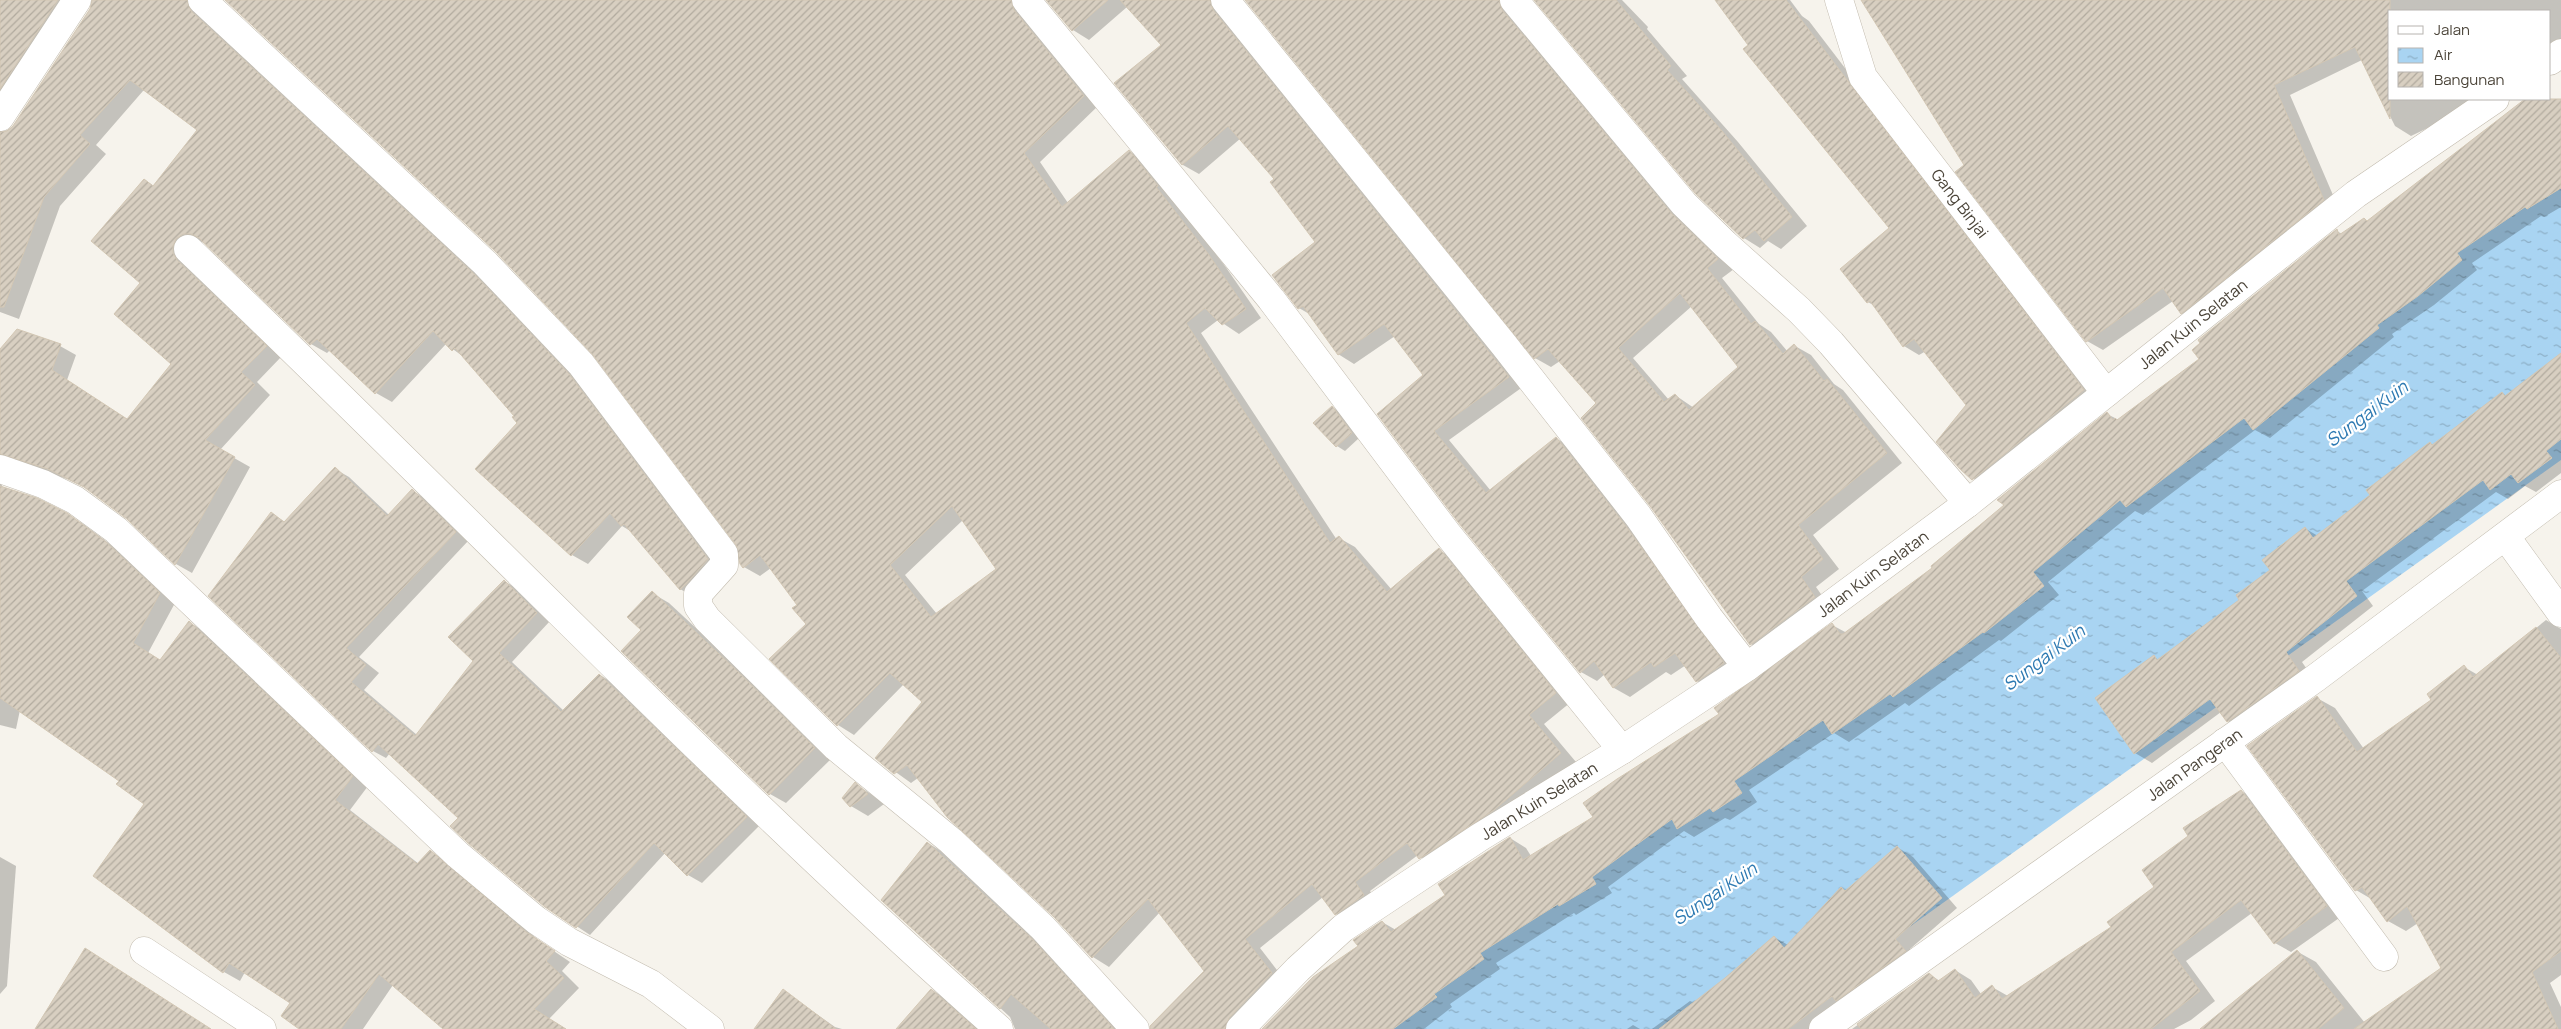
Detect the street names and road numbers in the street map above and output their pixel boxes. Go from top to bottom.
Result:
street label: Gang Binjai [1926,164,1994,243]
street label: Jalan Kuin Selatan [2134,274,2252,374]
street label: Jalan Kuin Selatan [1813,525,1933,622]
street label: Jalan Pangeran [2142,723,2246,806]
street label: Jalan Kuin Selatan [1476,757,1602,845]

